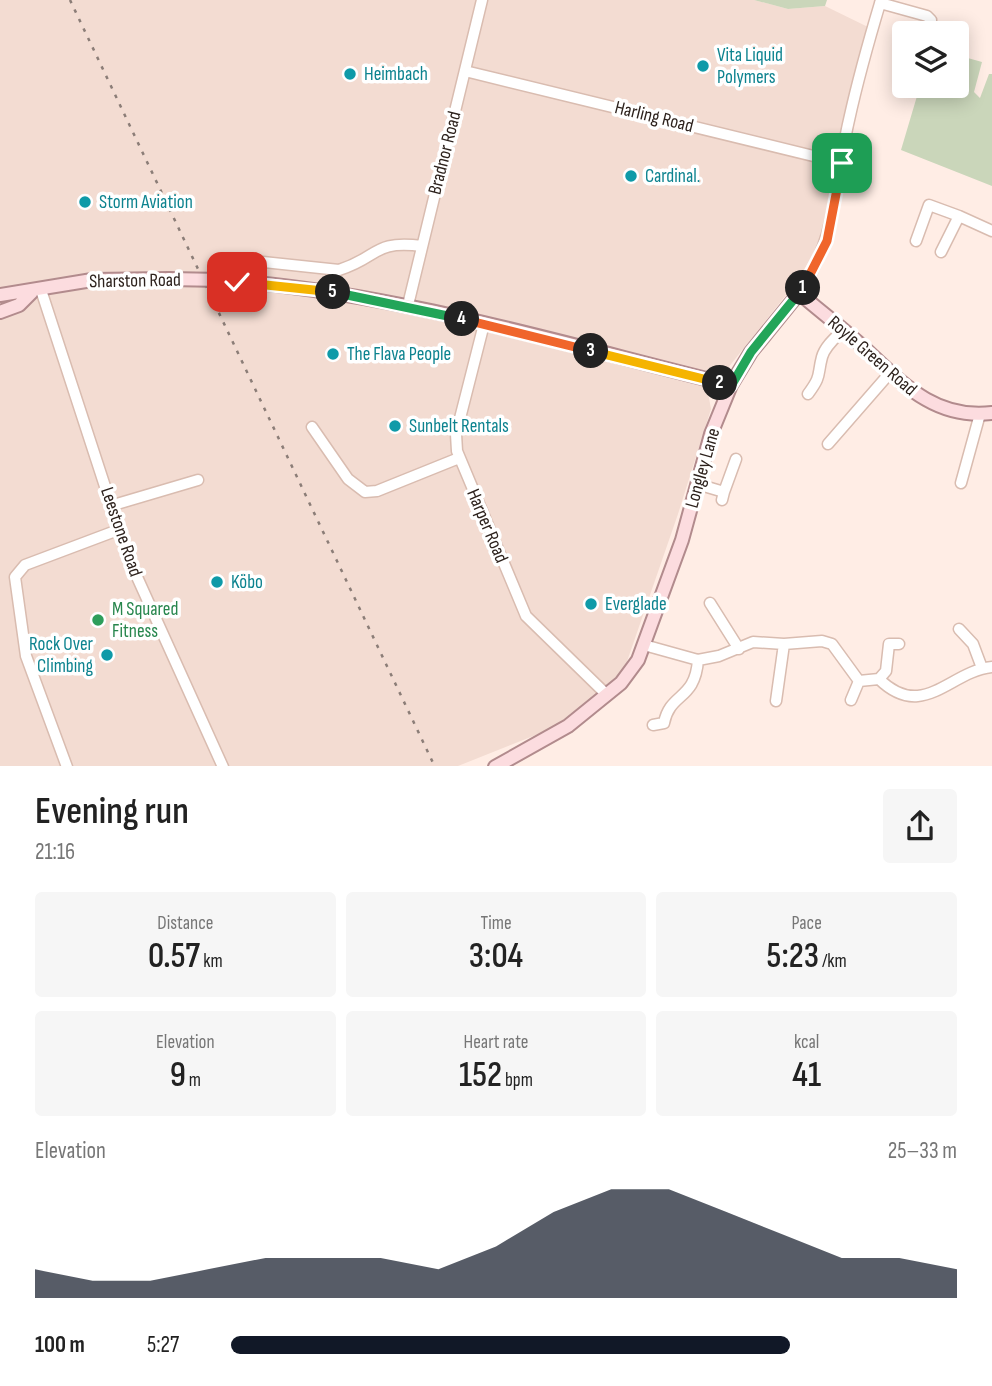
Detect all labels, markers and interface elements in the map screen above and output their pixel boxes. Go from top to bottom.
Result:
map controls [892,21,969,98]
button: layers [892,21,969,98]
place label: Vita Liquid Polymers [717,44,783,89]
marker: Vita Liquid Polymers [695,58,711,74]
place label: Heimbach [364,63,428,86]
marker: Heimbach [342,66,358,82]
street label: Harling Road [612,96,696,138]
street label: Bradnor Road [424,109,466,197]
pin [812,133,872,193]
icon: arrive [823,144,861,182]
place label: Cardinal. [645,165,700,188]
marker: Cardinal. [623,168,639,184]
place label: Storm Aviation [99,191,193,214]
marker: Storm Aviation [77,194,93,210]
pin [207,252,267,312]
icon: check [218,263,256,301]
street label: Sharston Road [89,269,181,293]
pin: 1 [786,270,820,306]
pin: 5 [316,274,350,310]
text: 1 [799,276,806,299]
text: 5 [328,280,337,303]
pin: 4 [444,302,480,336]
text: 4 [457,307,466,330]
street label: Royle Green Road [823,311,921,401]
pin: 3 [574,334,608,368]
text: 3 [586,339,595,362]
place label: The Flava People [347,343,451,366]
marker: The Flava People [325,346,341,362]
pin: 2 [702,366,738,400]
text: 2 [715,371,724,394]
place label: Sunbelt Rentals [409,415,509,438]
marker: Sunbelt Rentals [387,418,403,434]
street label: Longley Lane [681,425,725,511]
street label: Leestone Road [95,484,147,580]
street label: Harper Road [461,486,513,566]
place label: Köbo [231,571,263,594]
marker: Köbo [209,574,225,590]
place label: Everglade [605,593,667,616]
marker: Everglade [583,596,599,612]
place label: M Squared Fitness [112,598,178,643]
marker: M Squared Fitness [90,612,106,628]
place label: Rock Over Climbing [29,633,94,678]
marker: Rock Over Climbing [99,647,115,663]
text: Evening run [35,789,189,834]
button: share [883,789,957,863]
text: 21:16 [35,838,75,866]
text: Distance [157,912,213,935]
text: Time [480,912,512,935]
text: Pace [792,912,822,935]
text: 0.57 [148,935,200,978]
text: 3:04 [469,935,523,978]
text: 5:23 [767,935,819,978]
text: km [200,950,223,973]
text: /km [819,950,847,973]
text: Elevation [156,1031,215,1054]
text: Heart rate [464,1031,528,1054]
text: kcal [794,1031,819,1054]
text: 9 [170,1054,186,1097]
text: 152 [459,1054,502,1097]
text: 41 [792,1054,821,1097]
text: m [186,1069,201,1092]
text: bpm [502,1069,533,1092]
text: Elevation [35,1137,106,1165]
text: 25–33 m [888,1137,957,1165]
text: 100 m [35,1331,85,1359]
text: 5:27 [147,1331,179,1359]

